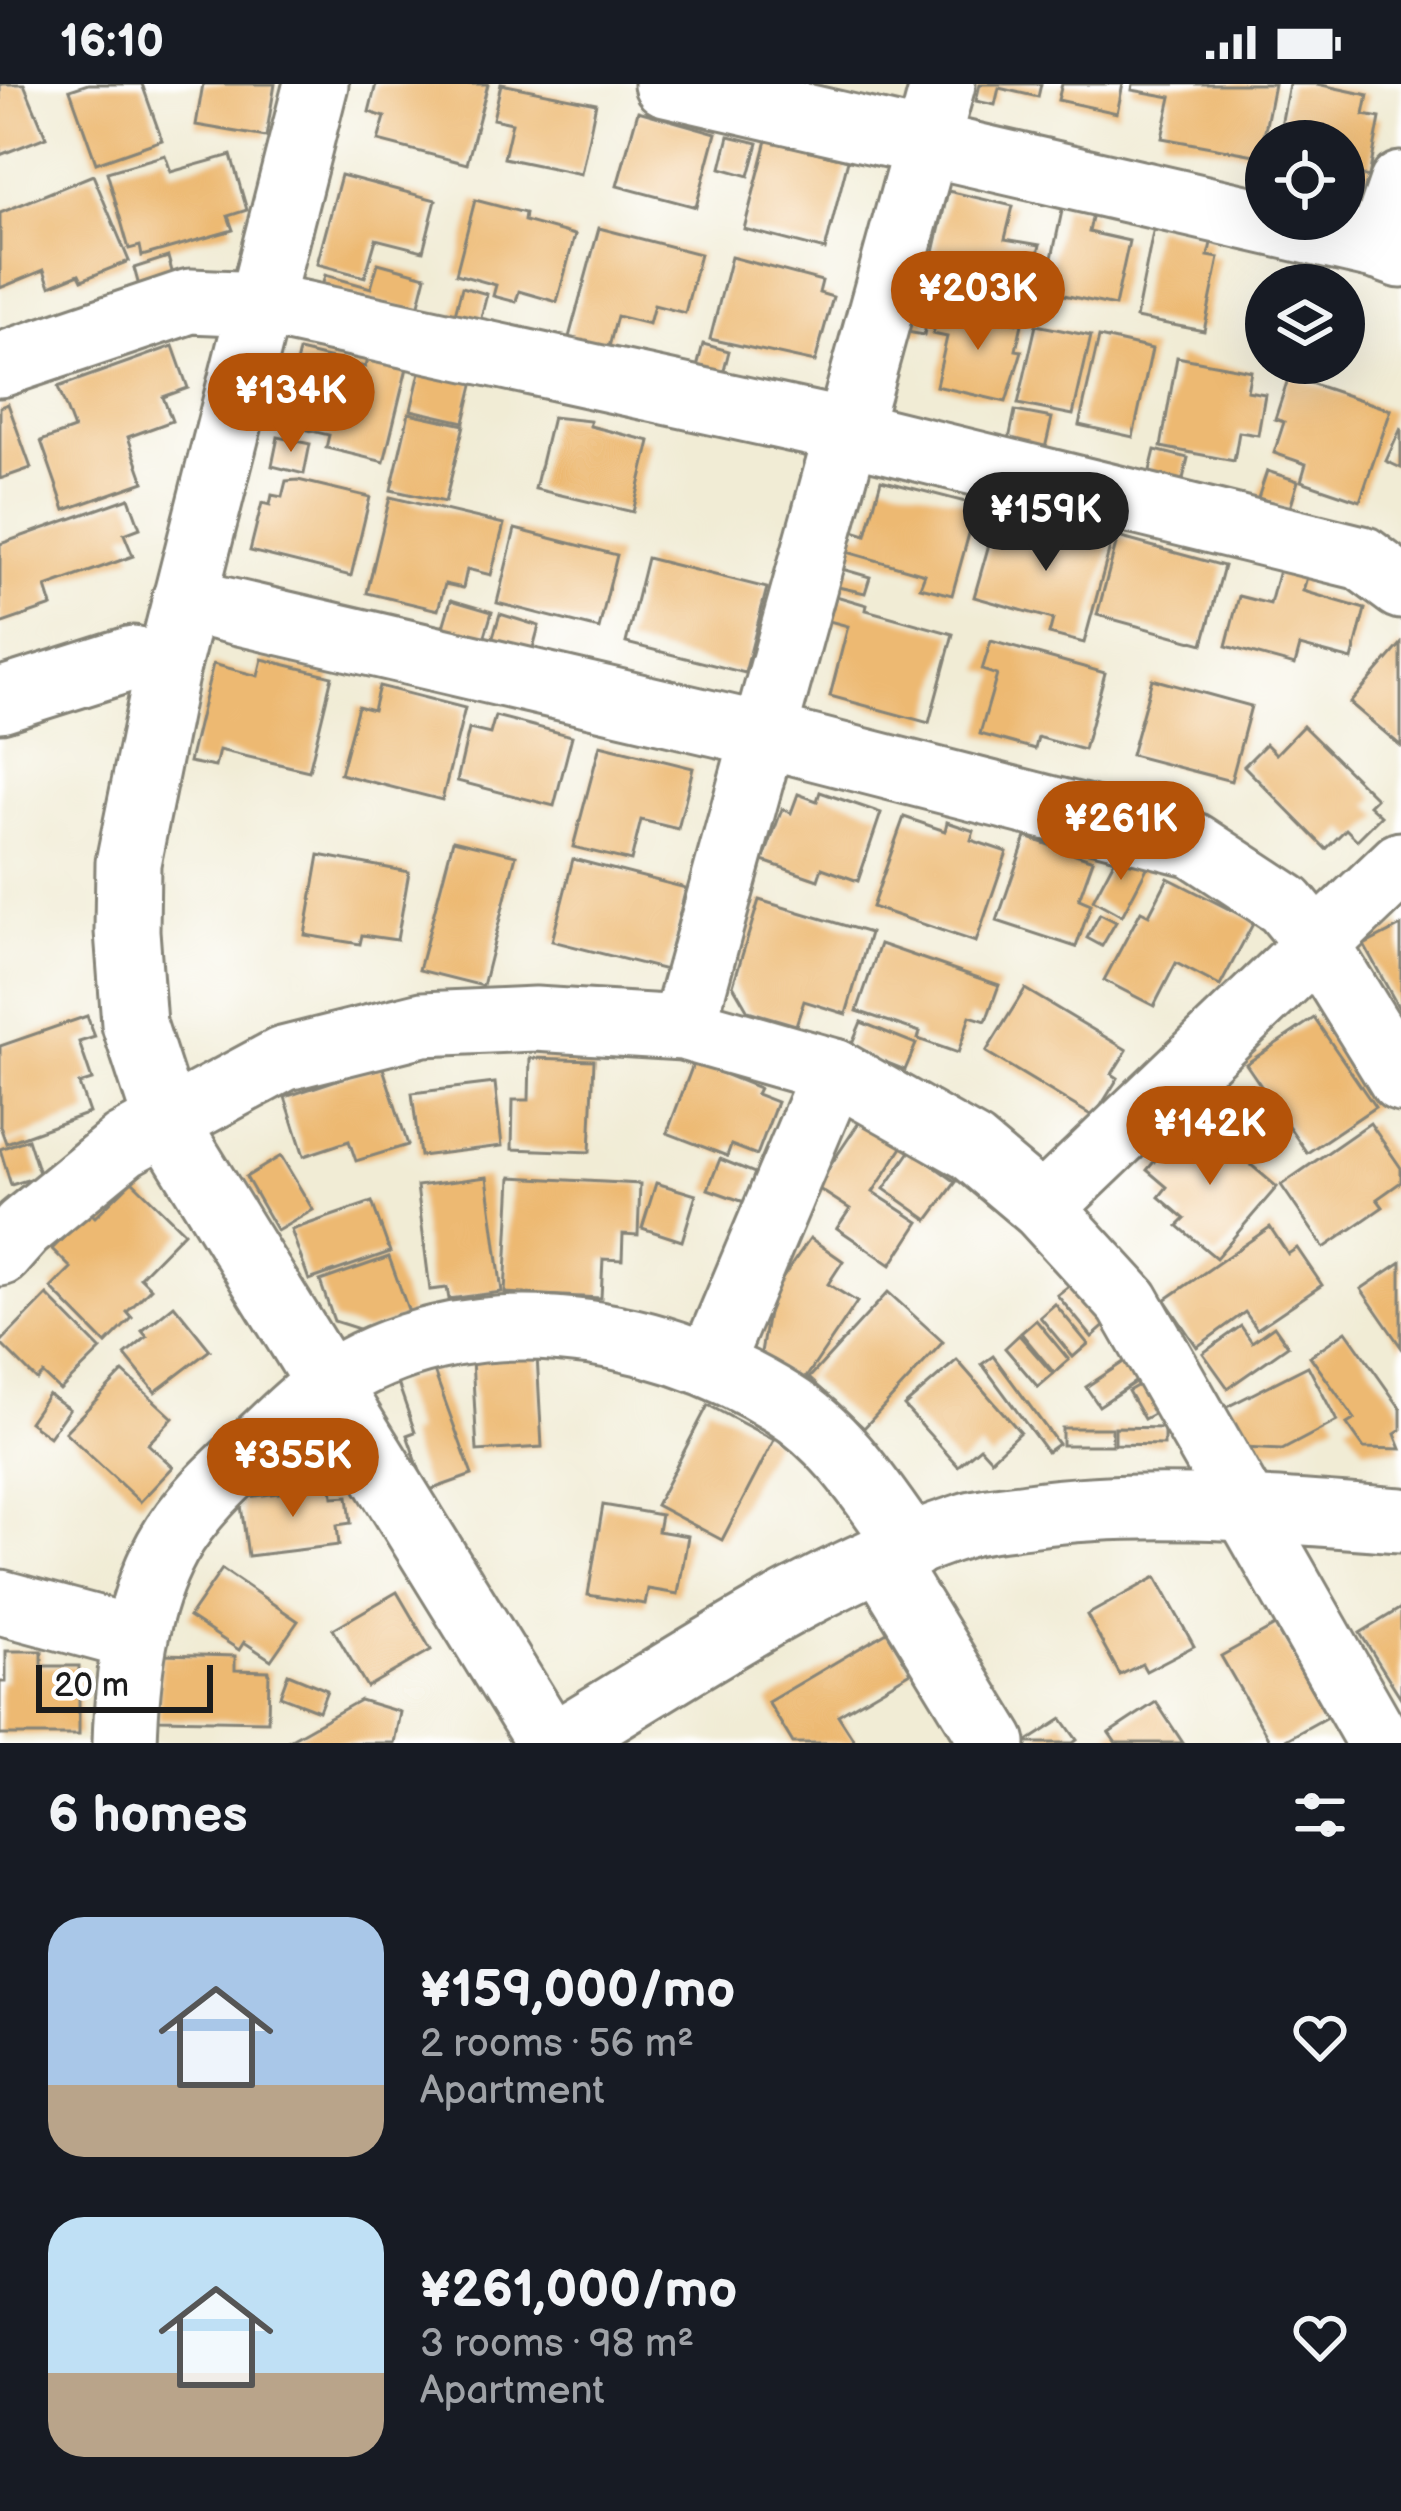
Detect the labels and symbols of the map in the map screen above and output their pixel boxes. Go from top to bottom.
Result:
pin: ¥203K [894,251,1062,353]
pin: ¥134K [207,353,375,455]
pin: ¥159K [962,472,1130,574]
pin: ¥261K [1037,781,1205,883]
pin: ¥142K [1126,1086,1294,1188]
pin: ¥355K [209,1418,377,1520]
scale bar [36,1659,213,1712]

